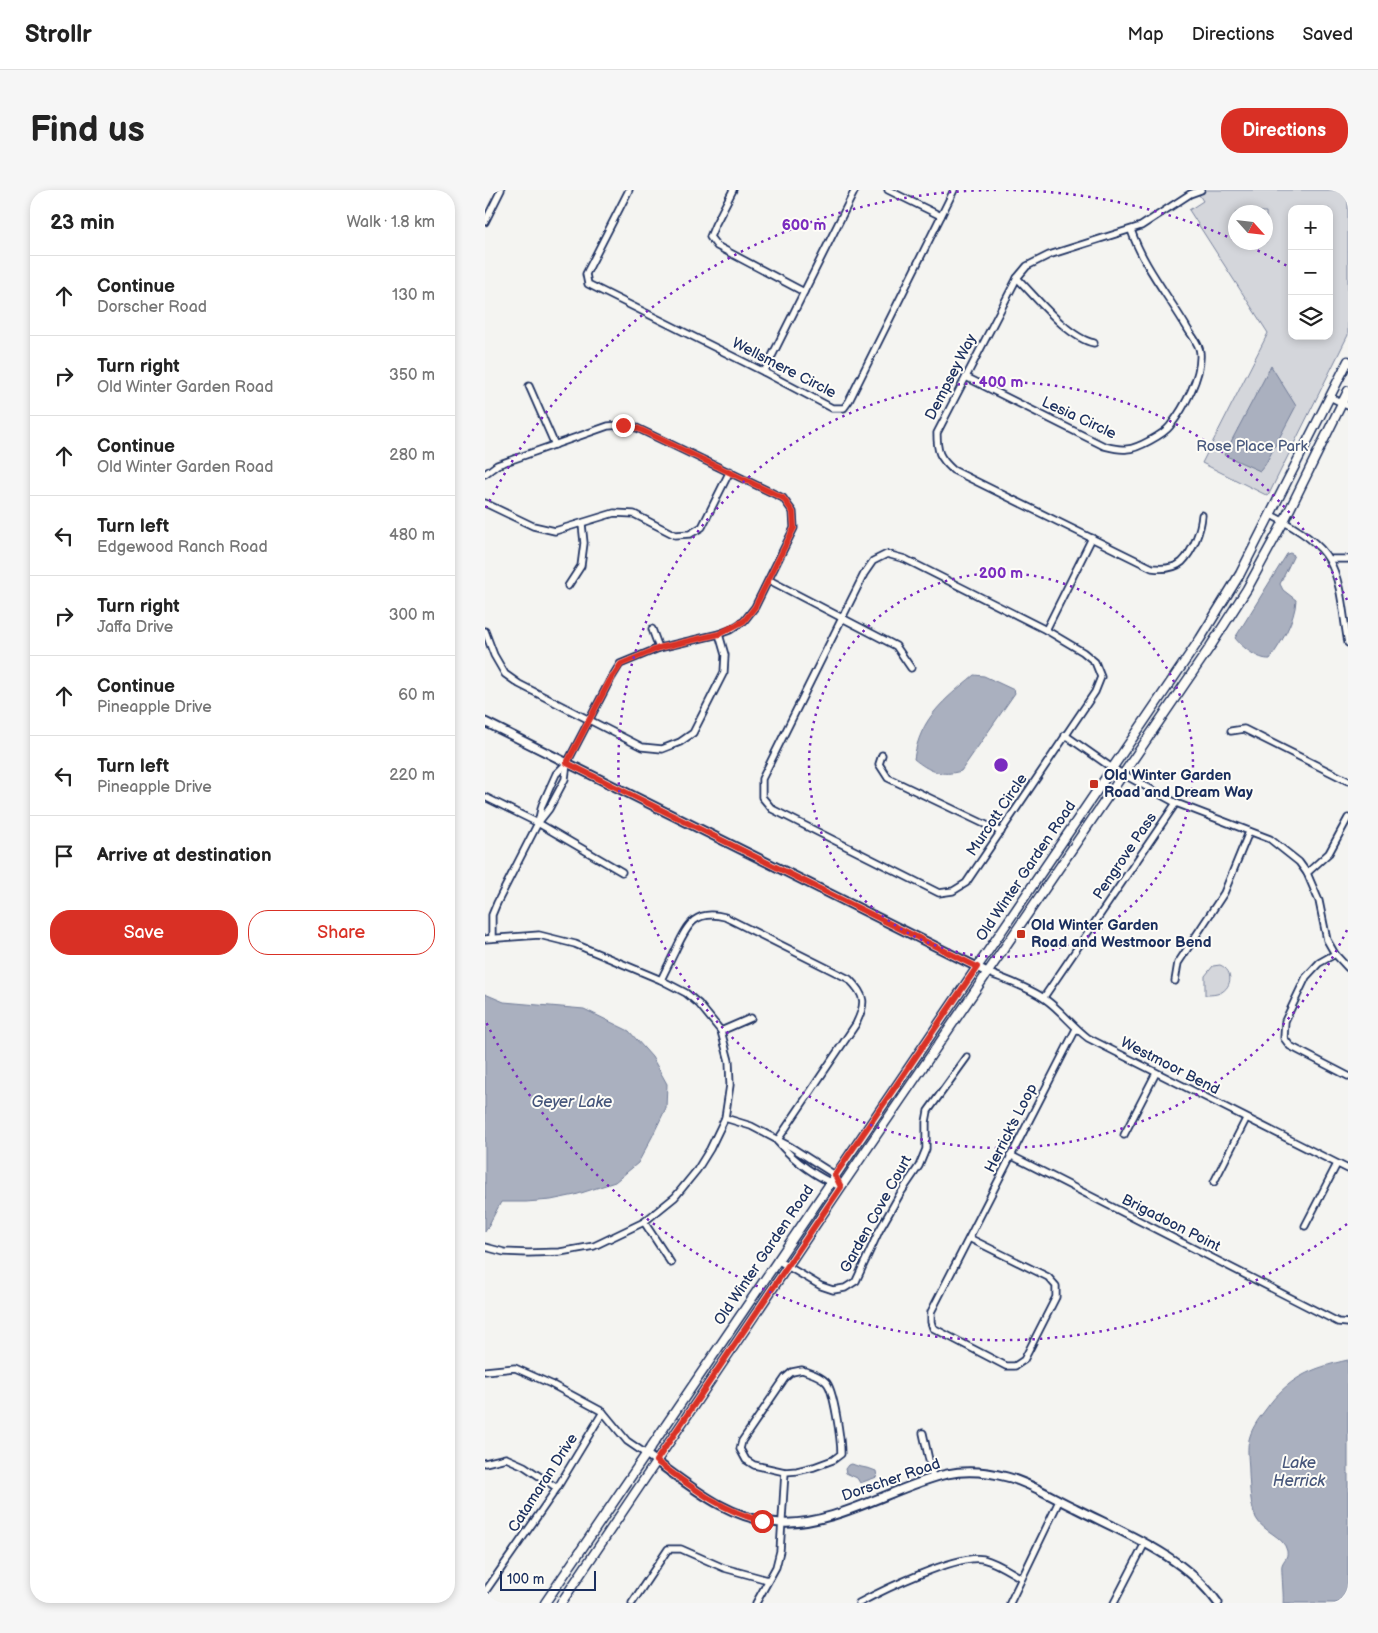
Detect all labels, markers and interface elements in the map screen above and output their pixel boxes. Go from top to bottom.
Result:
text: Strollr [25,20,92,49]
text: Map [1128,24,1164,45]
text: Directions [1192,24,1274,45]
text: Saved [1302,24,1353,45]
button: Directions [1221,108,1348,153]
text: Find us [30,109,145,152]
north arrow [1228,205,1273,250]
map controls [1288,205,1333,340]
button: + [1288,205,1333,250]
text: 23 min [50,210,115,235]
text: Walk · 1.8 km [346,213,435,232]
text: 600 m [782,216,827,235]
button: − [1288,250,1333,295]
text: Continue [97,275,175,298]
icon: ahead [50,282,78,310]
text: 130 m [392,286,435,305]
button: layers [1288,295,1333,340]
text: Dorscher Road [97,298,207,317]
street label: Dempsey Way [921,331,981,423]
street label: Wellsmere Circle [729,334,839,403]
text: Turn right [97,355,180,378]
icon: right [50,362,78,390]
text: 350 m [389,366,435,385]
text: 400 m [979,373,1023,392]
text: Old Winter Garden Road [97,378,273,397]
street label: Lesia Circle [1039,392,1119,444]
route end [612,414,635,437]
text: Continue [97,435,175,458]
park label: Rose Place Park [1196,437,1309,456]
icon: ahead [50,442,78,470]
text: 280 m [389,446,435,465]
text: Old Winter Garden Road [97,458,273,477]
text: Turn left [97,515,169,538]
icon: left [50,522,78,550]
text: 480 m [389,526,435,545]
text: Edgewood Ranch Road [97,538,268,557]
text: 200 m [979,564,1023,583]
text: Turn right [97,595,180,618]
icon: right [50,602,78,630]
text: 300 m [389,606,435,625]
text: Jaffa Drive [97,618,173,637]
text: Continue [97,675,175,698]
icon: ahead [50,682,78,710]
text: 60 m [398,686,435,705]
text: Pineapple Drive [97,698,212,717]
text: Turn left [97,755,169,778]
centre of rings [992,756,1010,774]
icon: left [50,762,78,790]
text: 220 m [389,766,435,785]
place label: Old Winter Garden Road and Dream Way [1104,766,1253,802]
street label: Murcott Circle [962,770,1032,860]
text: Pineapple Drive [97,778,212,797]
marker: Old Winter Garden Road and Dream Way [1088,778,1100,790]
street label: Old Winter Garden Road [972,797,1080,945]
street label: Pengrove Pass [1089,809,1161,903]
icon: arrive [50,842,78,870]
text: Arrive at destination [97,844,272,867]
button: Save [50,910,238,955]
button: Share [248,910,435,955]
place label: Old Winter Garden Road and Westmoor Bend [1031,916,1211,952]
marker: Old Winter Garden Road and Westmoor Bend [1015,928,1027,940]
street label: Westmoor Bend [1117,1033,1223,1099]
street label: Herrick's Loop [980,1080,1042,1176]
water label: Geyer Lake [532,1093,612,1112]
street label: Garden Cove Court [836,1152,916,1276]
street label: Old Winter Garden Road [710,1181,818,1329]
street label: Brigadoon Point [1118,1190,1224,1256]
street label: Catamaran Drive [504,1430,582,1536]
street label: Dorscher Road [839,1454,943,1506]
water label: Lake Herrick [1273,1454,1326,1491]
route start [751,1510,774,1533]
scale bar [500,1568,596,1591]
text: 100 m [507,1571,544,1588]

